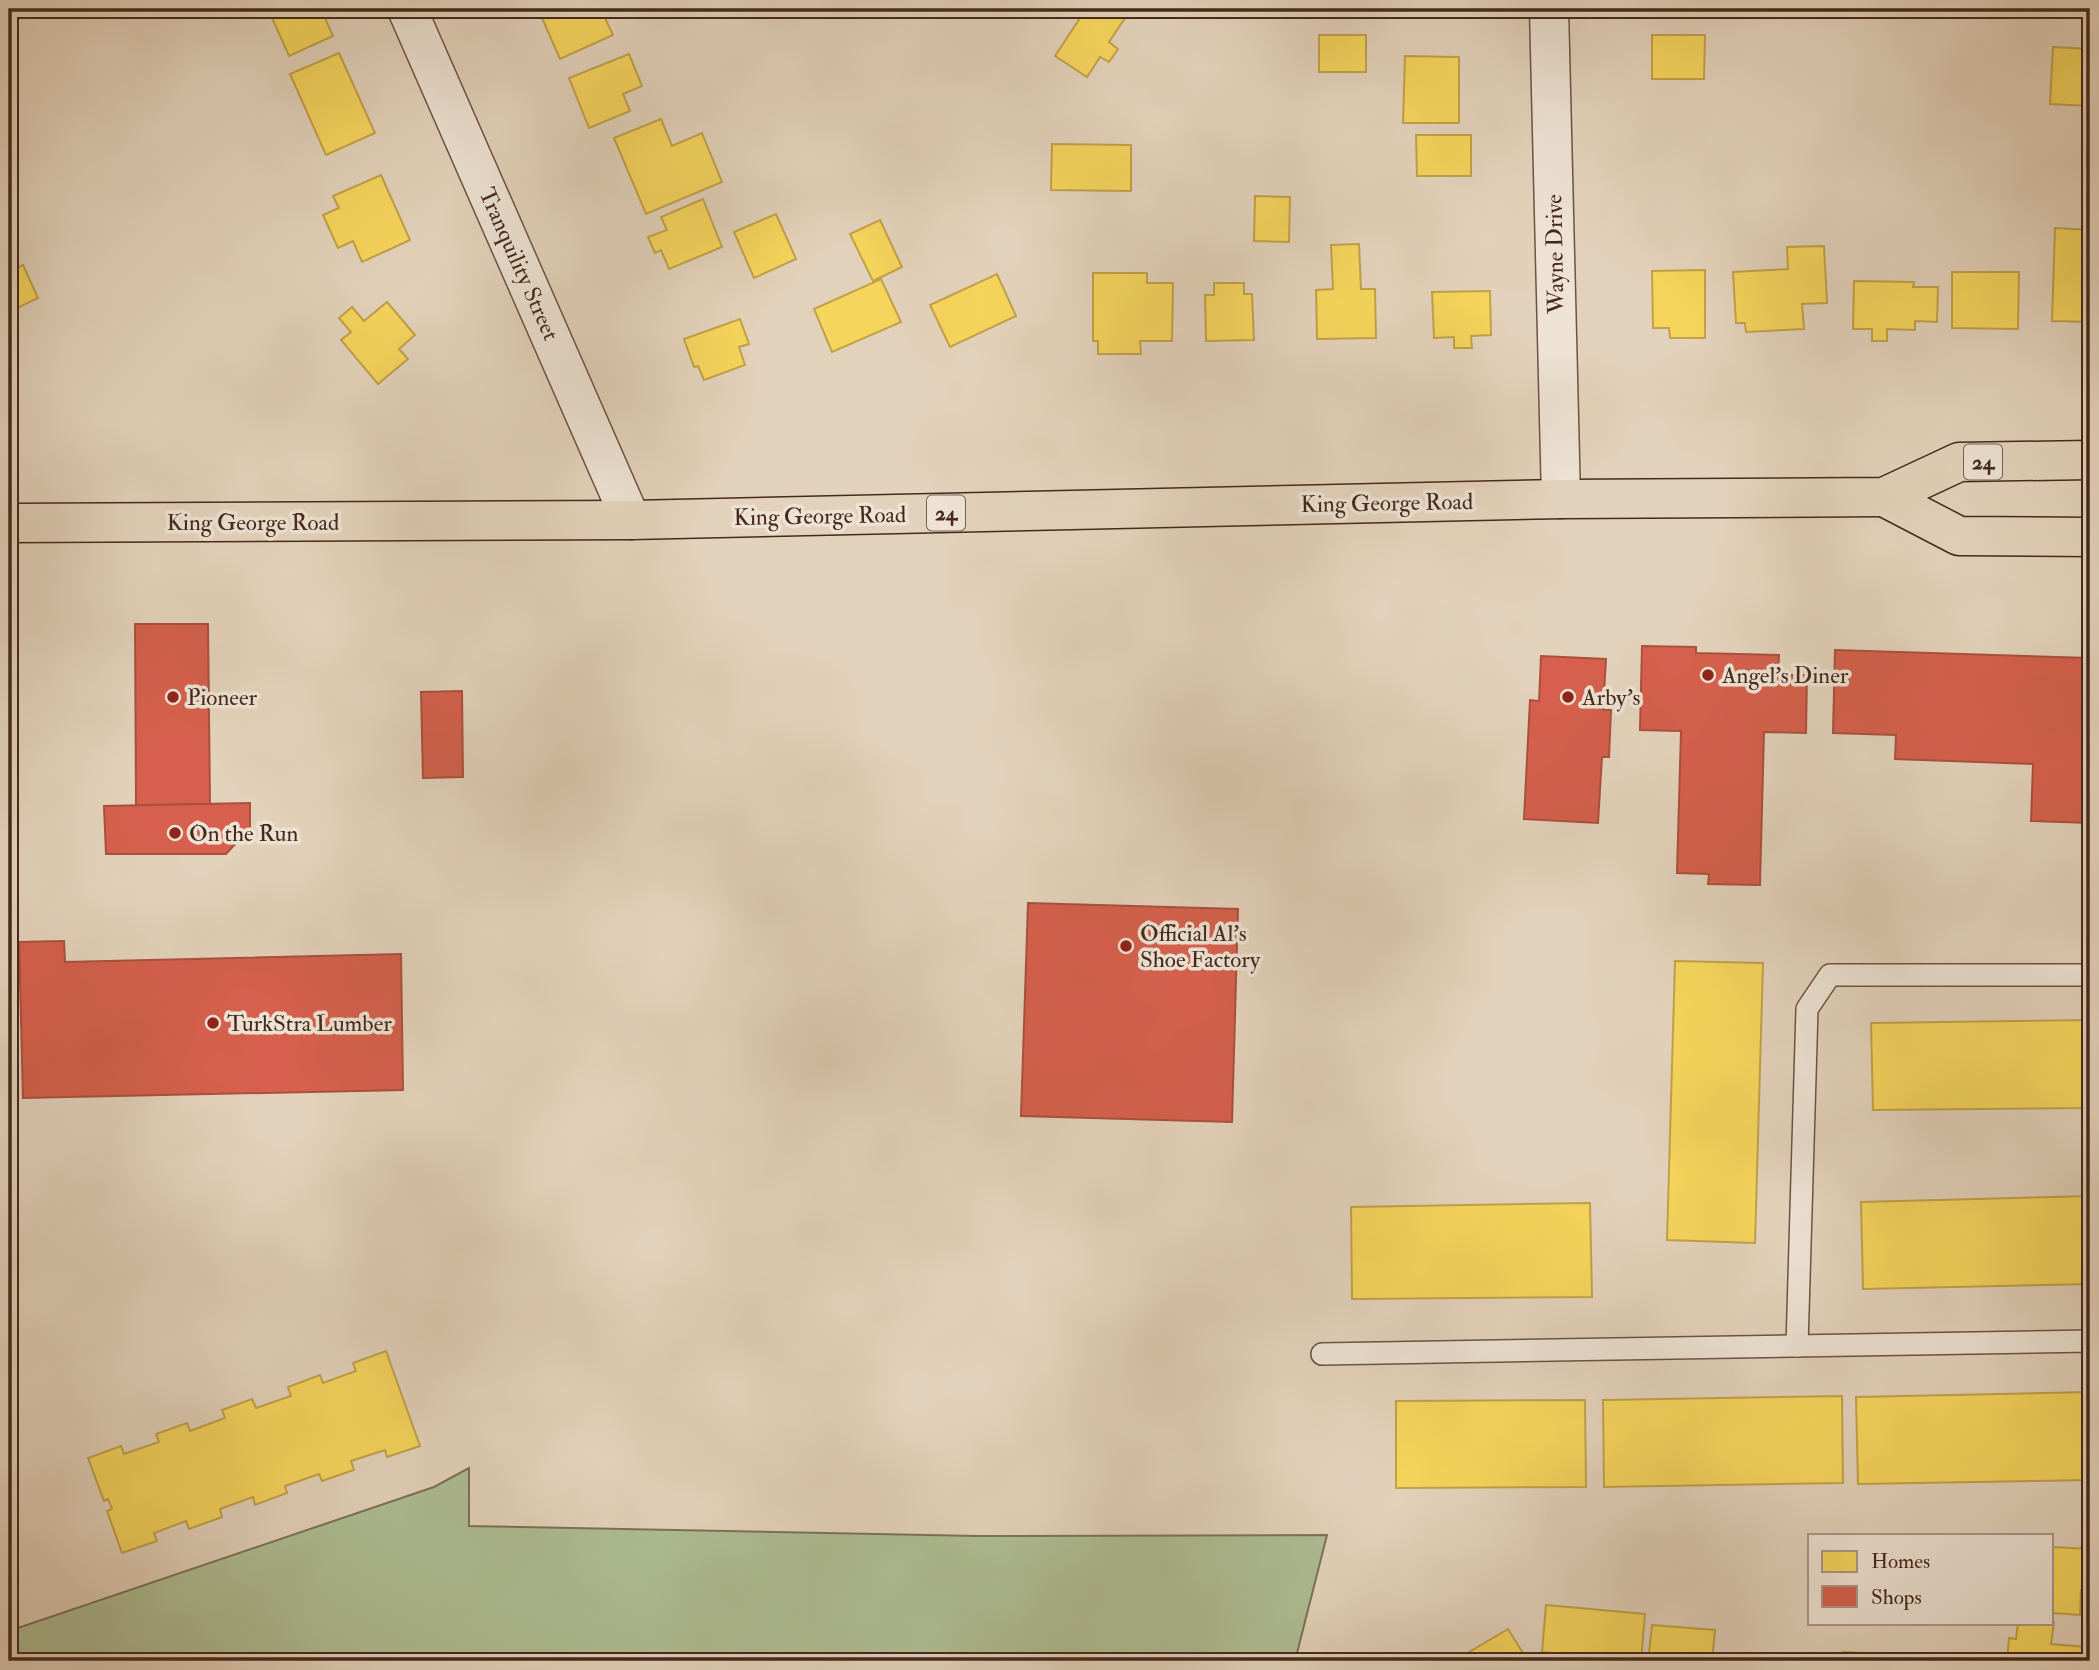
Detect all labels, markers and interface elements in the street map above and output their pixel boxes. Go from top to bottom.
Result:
street label: Tranquility Street [472,183,566,345]
street label: Wayne Drive [1539,194,1571,315]
road number: 24 [1964,444,2002,480]
street label: King George Road [1300,487,1474,519]
road number: 24 [927,496,965,530]
street label: King George Road [733,500,907,532]
street label: King George Road [167,508,339,537]
place label: Angel's Diner [1721,661,1849,690]
marker: Angel's Diner [1700,667,1716,683]
place label: Pioneer [187,683,258,712]
place label: Arby's [1581,683,1640,712]
marker: Pioneer [165,689,181,705]
marker: Arby's [1560,689,1576,705]
place label: On the Run [189,819,299,848]
marker: On the Run [167,825,183,841]
place label: Official Al's Shoe Factory [1140,919,1261,974]
marker: Official Al's Shoe Factory [1118,938,1134,954]
place label: TurkStra Lumber [227,1009,392,1038]
marker: TurkStra Lumber [205,1015,221,1031]
legend [1808,1534,2054,1624]
text: Homes [1871,1548,1930,1575]
text: Shops [1871,1584,1922,1611]

